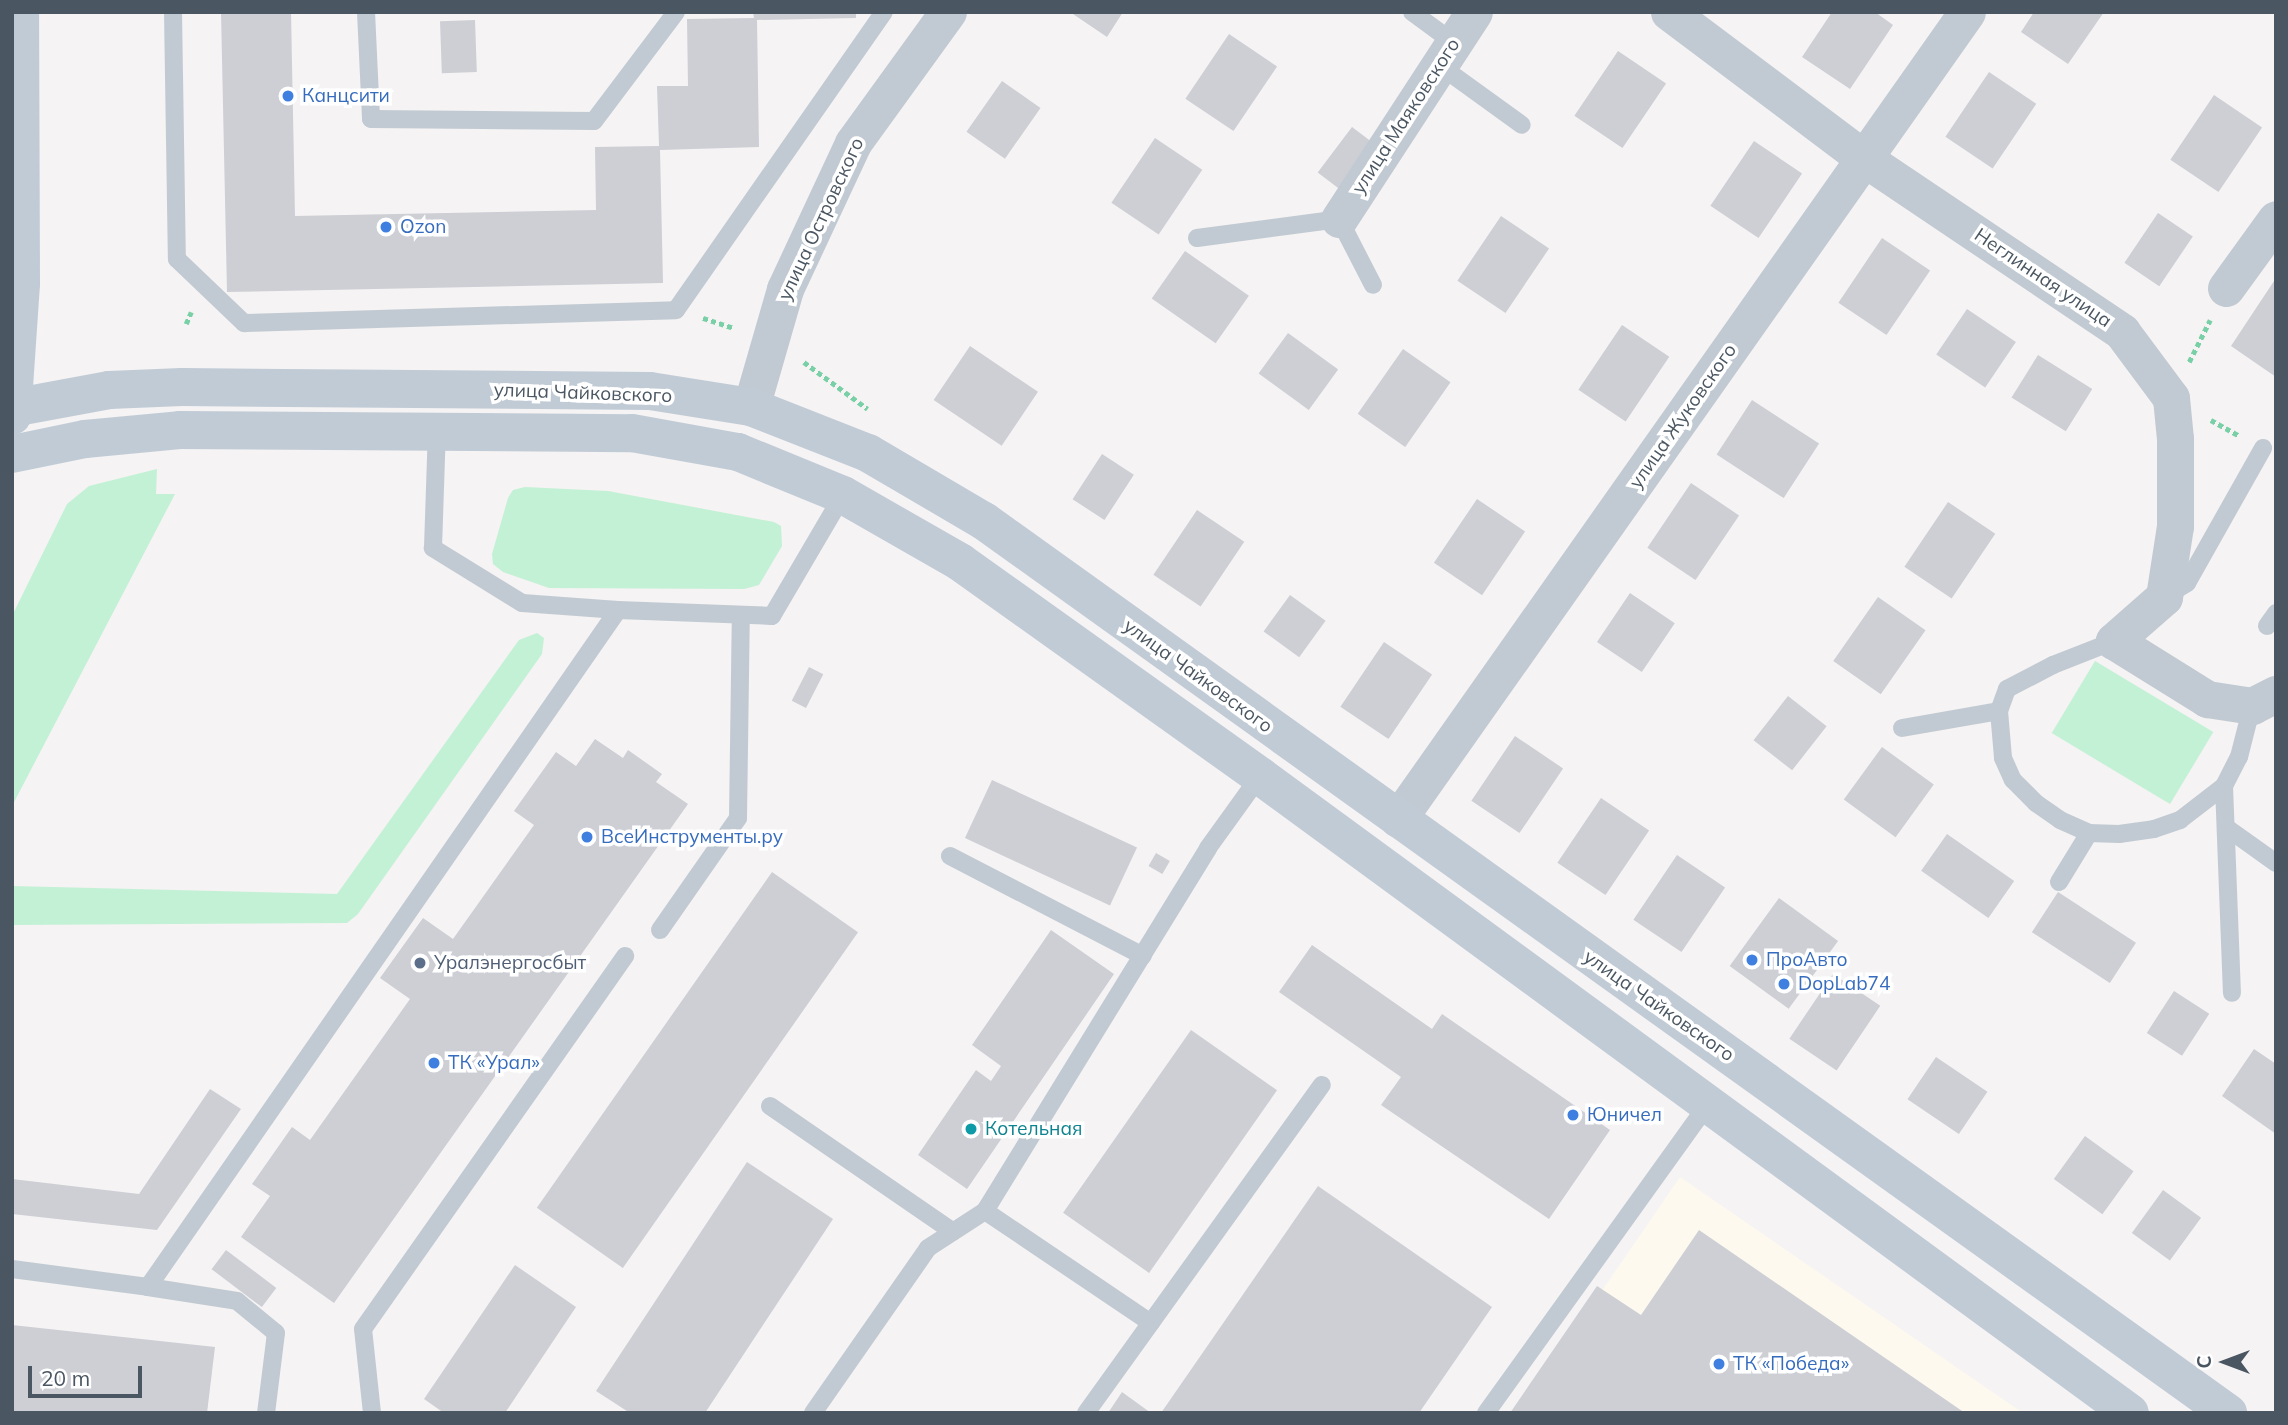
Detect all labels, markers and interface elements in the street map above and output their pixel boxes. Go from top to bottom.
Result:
street label: улица Маяковского [1347,34,1465,198]
place label: Канцсити [302,85,390,107]
marker: Канцсити [280,88,296,104]
street label: улица Островского [773,134,869,304]
place label: Ozon [400,216,446,238]
marker: Ozon [378,219,394,235]
street label: Неглинная улица [1970,224,2116,332]
street label: улица Жуковского [1625,339,1741,493]
street label: улица Чайковского [493,378,673,408]
street label: улица Чайковского [1119,614,1277,738]
place label: ВсеИнструменты.ру [601,826,783,848]
marker: ВсеИнструменты.ру [579,829,595,845]
street label: улица Чайковского [1579,945,1739,1067]
place label: ПроАвто [1766,949,1848,971]
place label: Уралэнергосбыт [434,952,586,974]
marker: ПроАвто [1744,952,1760,968]
marker: Уралэнергосбыт [412,955,428,971]
place label: DopLab74 [1798,973,1890,995]
marker: DopLab74 [1776,976,1792,992]
place label: ТК «Урал» [448,1052,540,1074]
marker: ТК «Урал» [426,1055,442,1071]
place label: Юничел [1587,1104,1662,1126]
marker: Юничел [1565,1107,1581,1123]
place label: Котельная [985,1118,1083,1140]
marker: Котельная [963,1121,979,1137]
north arrow [2190,1327,2260,1397]
scale bar [32,1352,145,1396]
place label: ТК «Победа» [1733,1353,1849,1375]
marker: ТК «Победа» [1711,1356,1727,1372]
text: С [2192,1356,2216,1369]
text: 20 m [41,1365,90,1391]

